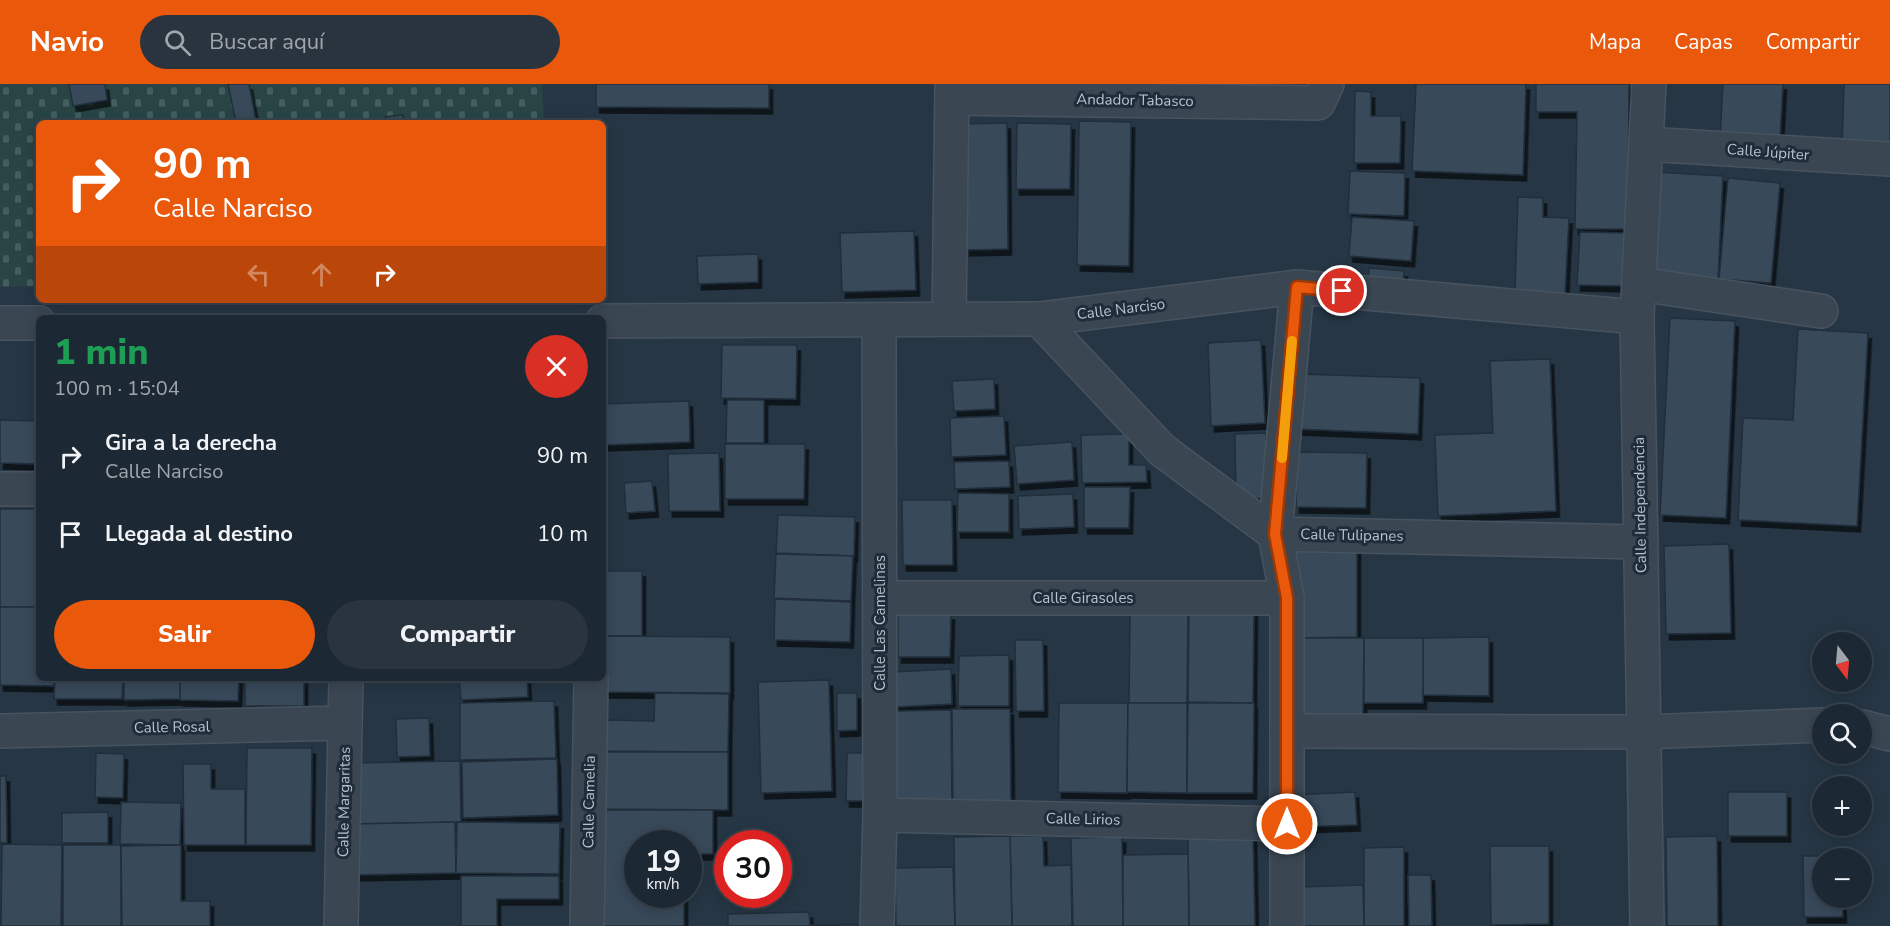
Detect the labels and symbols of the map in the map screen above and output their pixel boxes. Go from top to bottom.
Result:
street label: Andador Tabasco [1076,89,1194,111]
street label: Calle Júpiter [1726,139,1810,165]
pin [1316,265,1367,316]
street label: Calle Narciso [1076,294,1166,324]
street label: Calle Independencia [1629,437,1651,573]
street label: Calle Tulipanes [1300,524,1404,546]
street label: Calle Las Camelinas [870,555,890,691]
street label: Calle Girasoles [1032,588,1134,608]
north arrow [1812,632,1872,692]
street label: Calle Rosal [134,716,211,738]
street label: Calle Margaritas [333,747,355,857]
street label: Calle Camelia [578,755,600,849]
position arrow [1255,792,1319,856]
street label: Calle Lirios [1046,808,1120,830]
speed limit sign: 30 [714,830,792,908]

